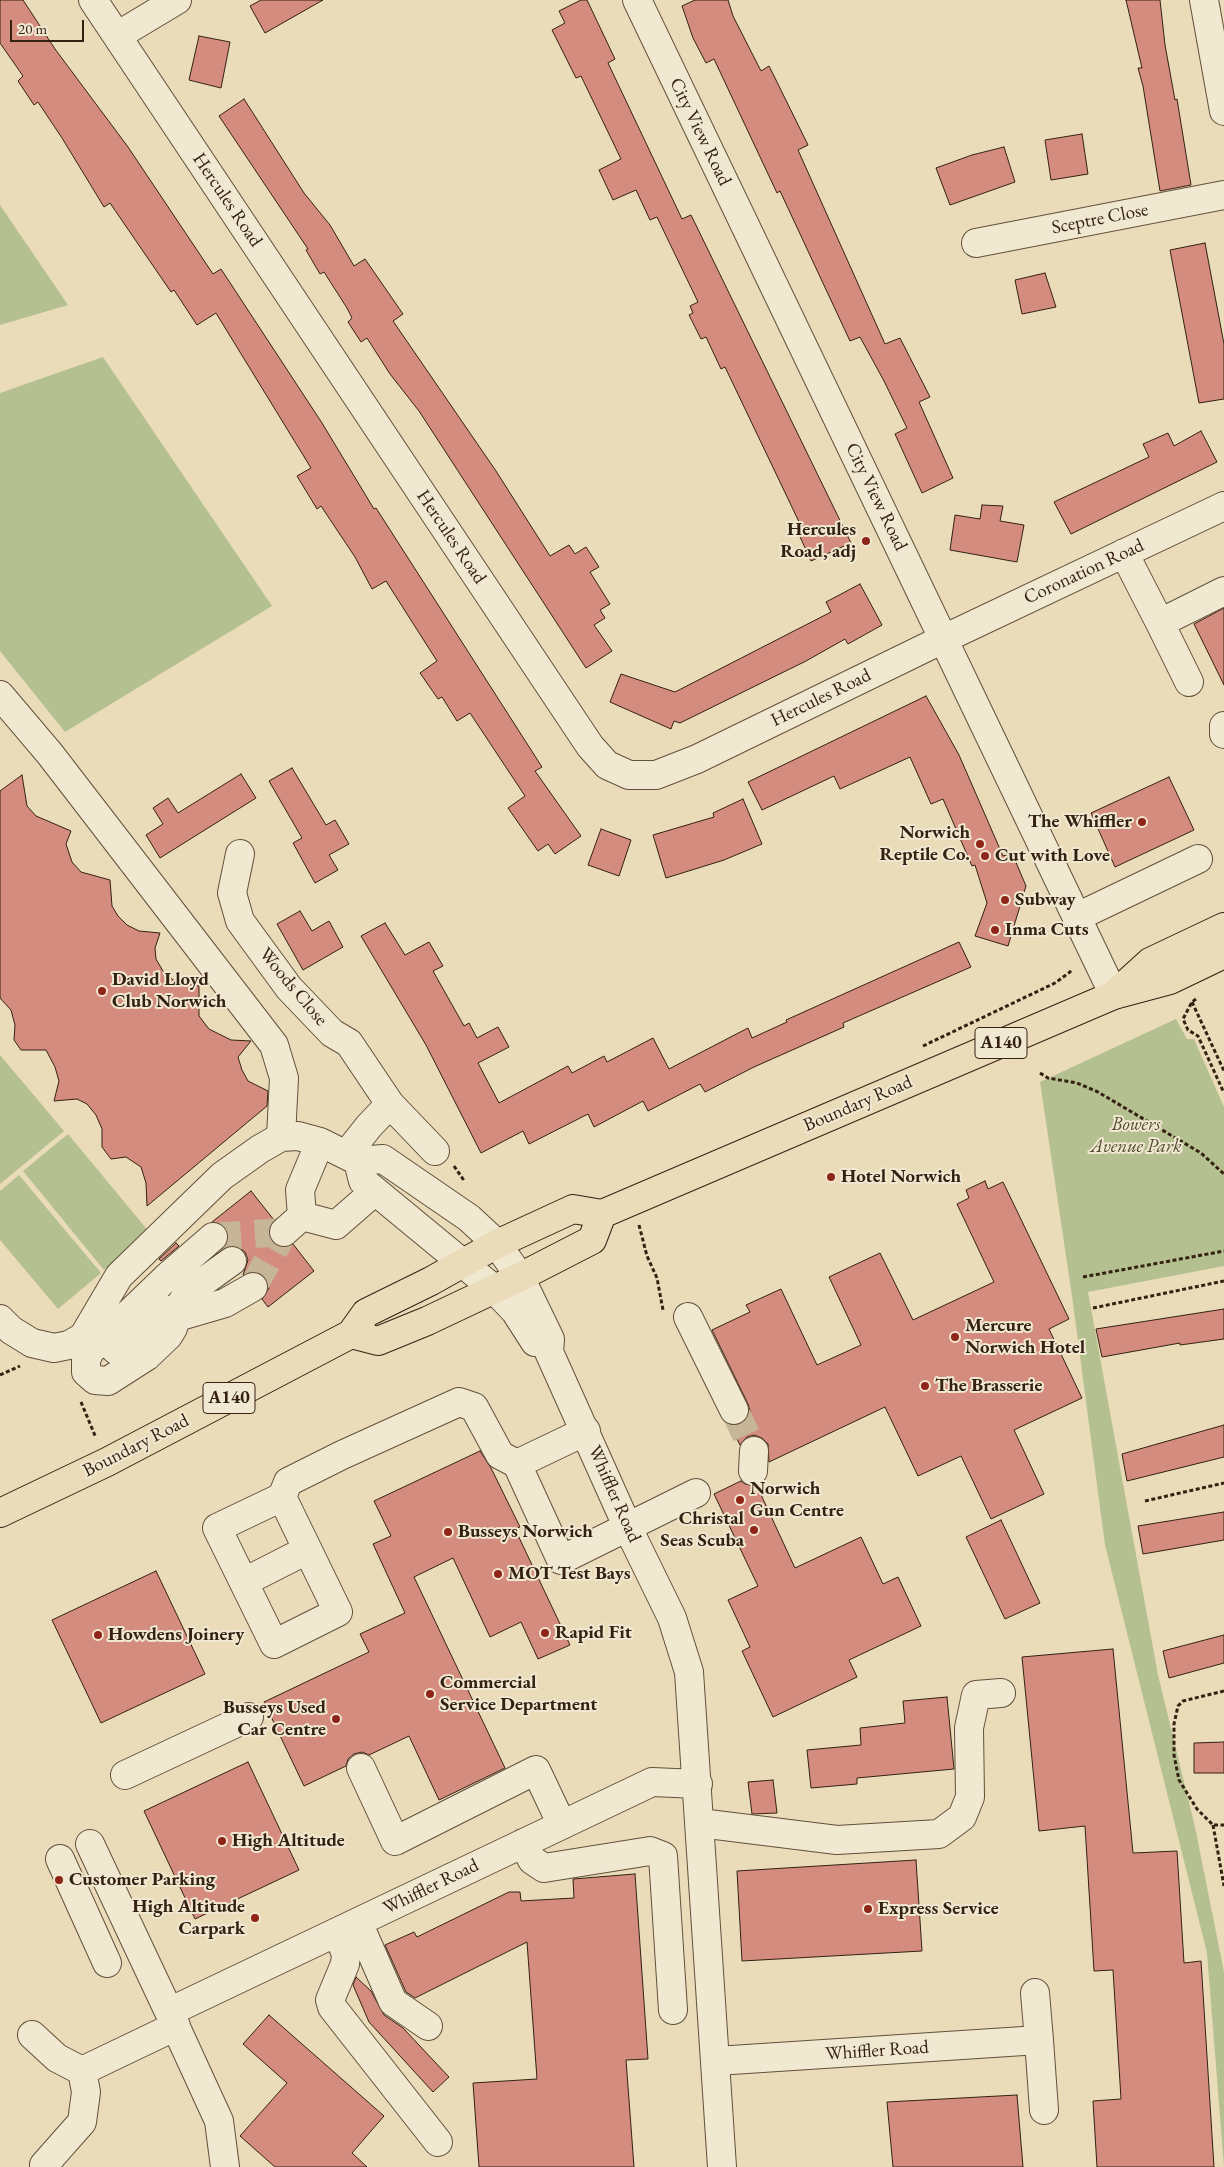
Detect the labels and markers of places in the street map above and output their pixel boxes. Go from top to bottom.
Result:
place label: Hercules Road, adj [780,519,856,563]
marker: Hercules Road, adj [860,535,872,547]
place label: The Whiffler [1028,811,1132,833]
marker: The Whiffler [1136,816,1148,828]
place label: Norwich Reptile Co. [880,822,970,866]
marker: Norwich Reptile Co. [974,838,986,850]
place label: Cut with Love [995,845,1110,867]
marker: Cut with Love [979,850,991,862]
place label: Subway [1015,889,1076,911]
marker: Subway [999,894,1011,906]
place label: Inma Cuts [1005,919,1088,941]
marker: Inma Cuts [989,924,1001,936]
place label: David Lloyd Club Norwich [112,969,226,1013]
marker: David Lloyd Club Norwich [96,985,108,997]
place label: Hotel Norwich [841,1166,961,1188]
marker: Hotel Norwich [825,1171,837,1183]
place label: Mercure Norwich Hotel [965,1315,1085,1359]
marker: Mercure Norwich Hotel [949,1331,961,1343]
place label: The Brasserie [935,1375,1042,1397]
marker: The Brasserie [919,1380,931,1392]
place label: Norwich Gun Centre [750,1478,844,1522]
marker: Norwich Gun Centre [734,1494,746,1506]
place label: Christal Seas Scuba [660,1508,744,1552]
place label: Busseys Norwich [458,1521,593,1543]
marker: Christal Seas Scuba [748,1524,760,1536]
marker: Busseys Norwich [442,1526,454,1538]
place label: MOT Test Bays [508,1563,630,1585]
marker: MOT Test Bays [492,1568,504,1580]
place label: Rapid Fit [555,1622,632,1644]
place label: Howdens Joinery [108,1624,244,1646]
marker: Rapid Fit [539,1627,551,1639]
marker: Howdens Joinery [92,1629,104,1641]
place label: Commercial Service Department [440,1672,597,1716]
marker: Commercial Service Department [424,1688,436,1700]
place label: Busseys Used Car Centre [223,1697,326,1741]
marker: Busseys Used Car Centre [330,1713,342,1725]
place label: High Altitude [232,1830,345,1852]
marker: High Altitude [216,1835,228,1847]
place label: Customer Parking [69,1869,215,1891]
marker: Customer Parking [53,1874,65,1886]
place label: High Altitude Carpark [132,1896,245,1940]
place label: Express Service [878,1898,999,1920]
marker: Express Service [862,1903,874,1915]
marker: High Altitude Carpark [249,1912,261,1924]

